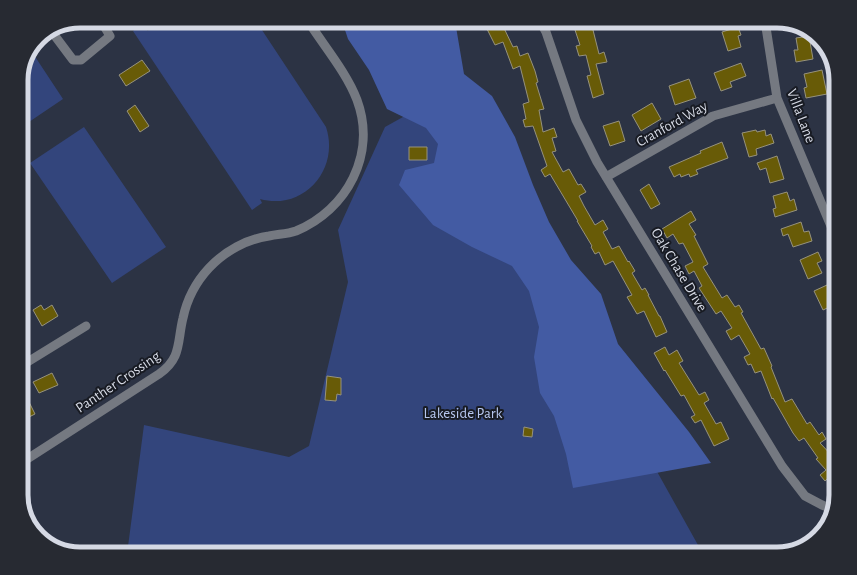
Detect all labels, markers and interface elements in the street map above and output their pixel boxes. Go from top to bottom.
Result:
street label: Villa Lane [784,87,818,145]
street label: Cranford Way [634,98,711,150]
street label: Oak Chase Drive [648,226,710,314]
street label: Panther Crossing [73,348,163,416]
park label: Lakeside Park [424,406,503,421]

